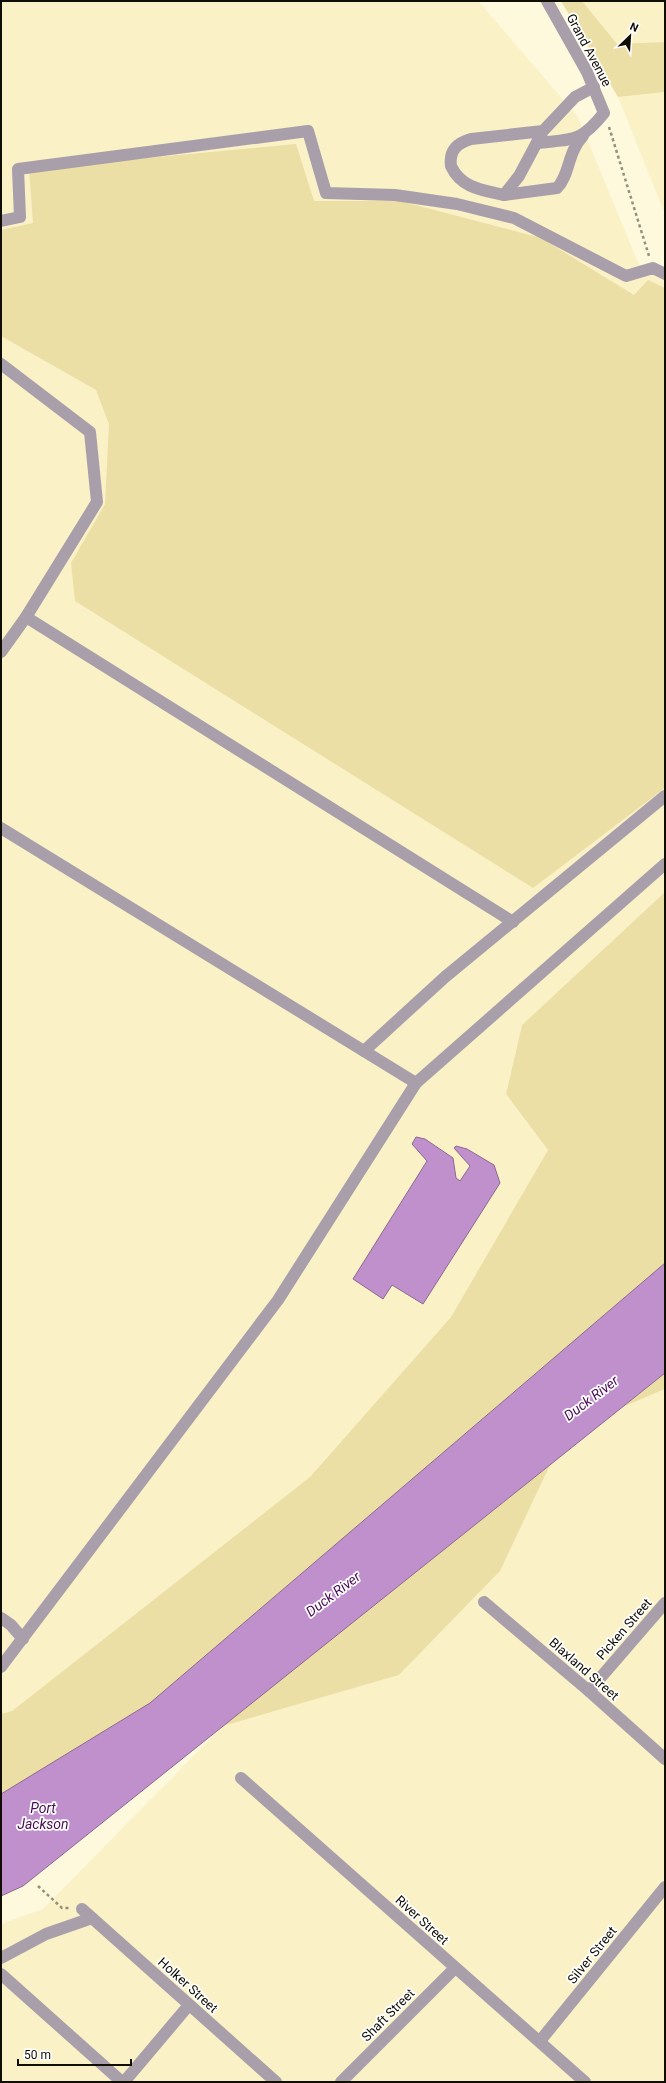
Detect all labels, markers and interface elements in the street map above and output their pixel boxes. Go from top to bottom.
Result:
street label: Grand Avenue [564,11,615,89]
north arrow [610,16,650,56]
text: N [628,20,640,35]
water label: Duck River [561,1372,622,1424]
water label: Duck River [303,1568,364,1620]
street label: Picken Street [593,1595,655,1663]
street label: Blaxland Street [546,1635,622,1703]
water label: Port Jackson [17,1800,69,1832]
street label: River Street [392,1892,452,1948]
street label: Silver Street [564,1923,620,1987]
street label: Holker Street [155,1954,221,2016]
street label: Shaft Street [359,1986,417,2044]
scale bar [18,2041,131,2067]
text: 50 m [24,2048,51,2062]

